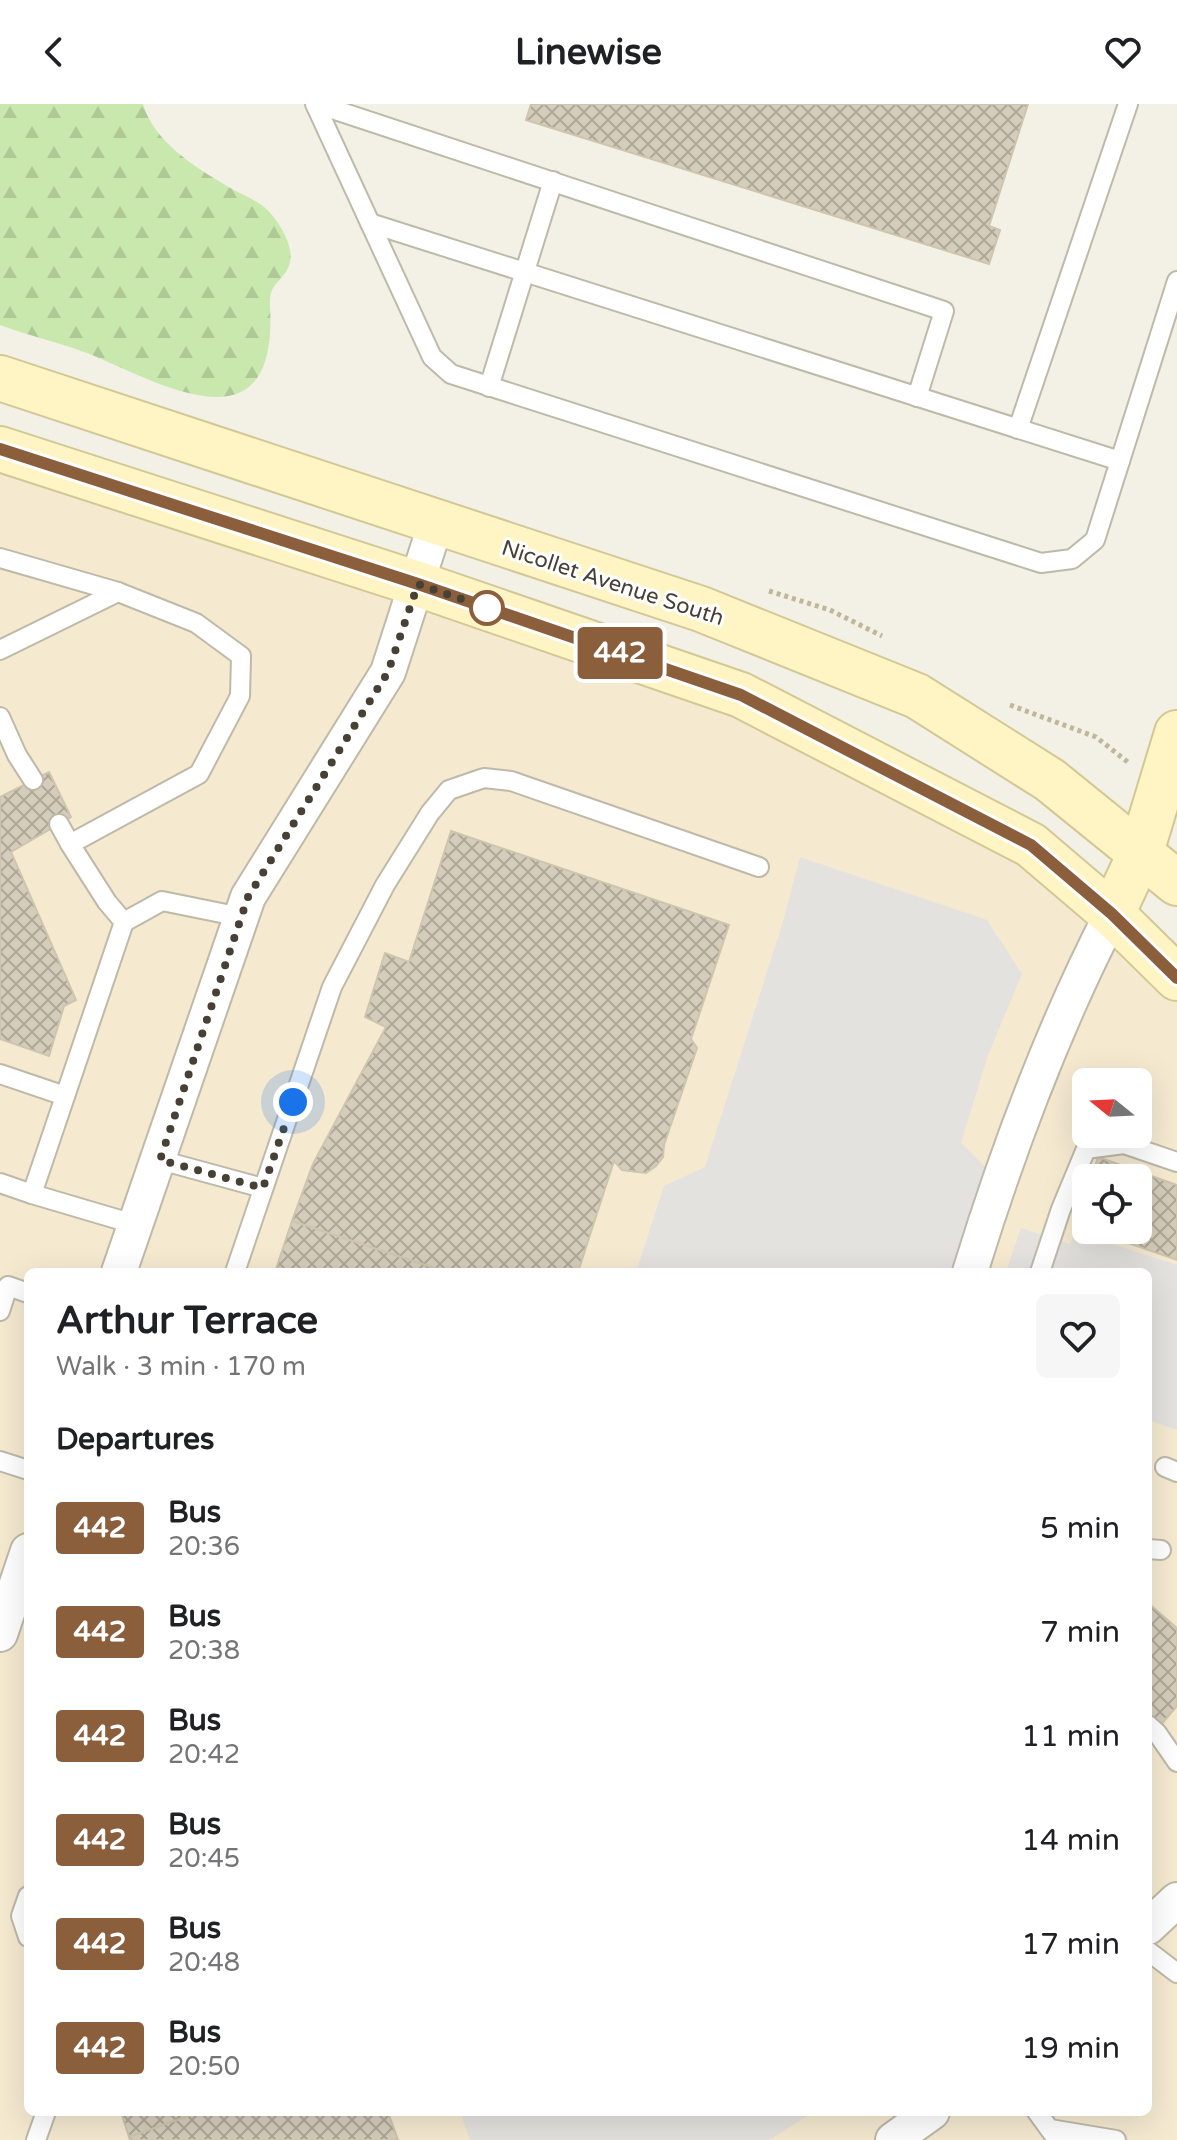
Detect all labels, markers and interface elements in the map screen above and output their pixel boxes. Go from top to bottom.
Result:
icon: back [32,30,76,74]
icon: heart [1101,30,1145,74]
text: Linewise [515,31,662,74]
street label: Nicollet Avenue South [498,535,727,631]
unlabelled marker [470,591,504,625]
line badge: 442 [574,627,666,679]
text: 442 [594,636,646,670]
north arrow [1072,1068,1152,1148]
map controls [1072,1068,1152,1244]
your location [273,1082,313,1122]
button: locate [1072,1164,1152,1244]
button: heart [1036,1294,1120,1378]
text: Arthur Terrace [56,1298,318,1344]
text: Walk · 3 min · 170 m [56,1351,306,1382]
text: Departures [56,1421,214,1458]
text: Bus [168,1494,221,1531]
text: 5 min [1040,1510,1120,1547]
text: 442 [74,1511,126,1545]
text: 20:36 [168,1531,240,1562]
text: Bus [168,1598,221,1635]
text: 7 min [1040,1614,1120,1651]
text: 442 [74,1615,126,1649]
text: 20:38 [168,1635,240,1666]
text: Bus [168,1702,221,1739]
text: 11 min [1021,1718,1120,1755]
text: 442 [74,1719,126,1753]
text: 20:42 [168,1739,240,1770]
text: Bus [168,1806,221,1843]
text: 14 min [1021,1822,1120,1859]
text: 442 [74,1823,126,1857]
text: 20:45 [168,1843,240,1874]
text: Bus [168,1910,221,1947]
text: 17 min [1021,1926,1120,1963]
text: 442 [74,1927,126,1961]
text: 20:48 [168,1947,240,1978]
text: Bus [168,2014,221,2051]
text: 19 min [1021,2030,1120,2067]
text: 442 [74,2031,126,2065]
text: 20:50 [168,2051,240,2082]

